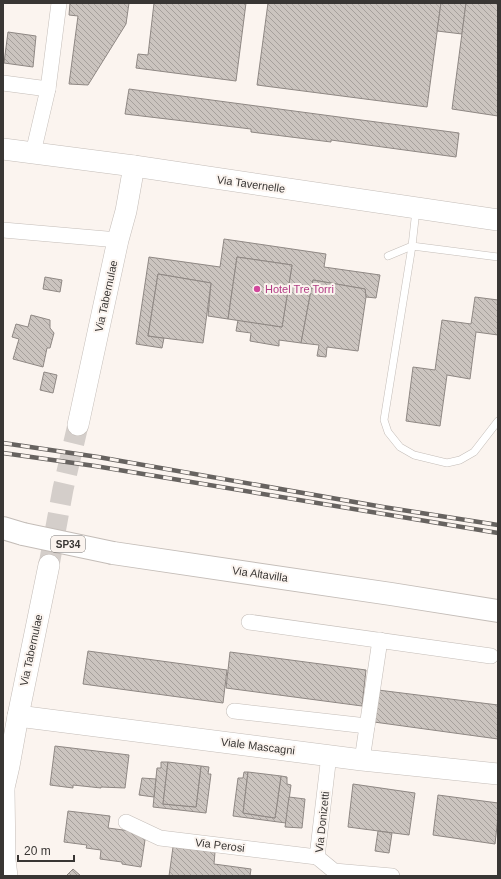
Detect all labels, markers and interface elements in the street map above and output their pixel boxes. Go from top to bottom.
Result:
street label: Via Tavernelle [216,173,286,195]
street label: Via Tabernulae [93,259,119,333]
place label: Hotel Tre Torri [265,283,334,295]
marker: Hotel Tre Torri [252,284,262,294]
road number: SP34 [51,536,85,552]
street label: Via Altavilla [231,564,289,584]
street label: Via Tabernulae [18,613,44,687]
street label: Viale Mascagni [220,736,296,756]
street label: Via Donizetti [313,791,331,853]
street label: Via Perosi [194,836,246,854]
scale bar [18,837,74,863]
text: 20 m [24,844,51,858]

